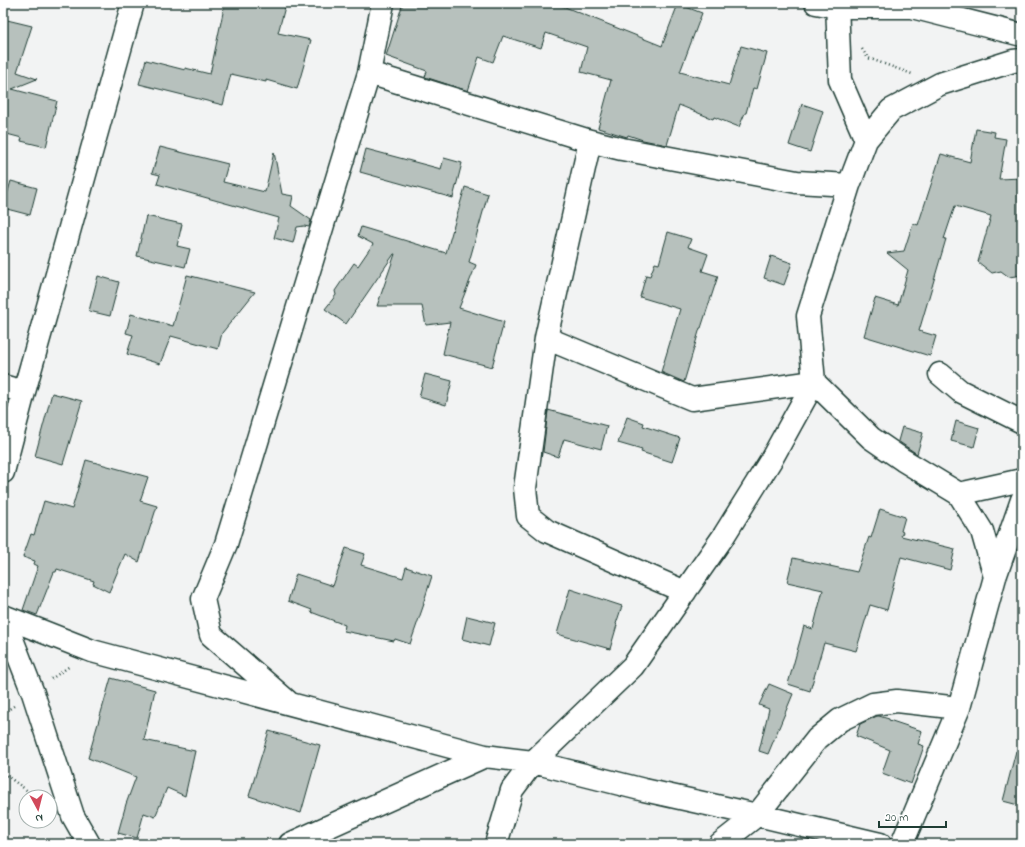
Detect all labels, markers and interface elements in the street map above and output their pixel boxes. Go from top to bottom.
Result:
north arrow [18,789,58,829]
scale bar [879,803,946,829]
text: 20 m [885,809,908,827]
text: N [34,810,44,826]

